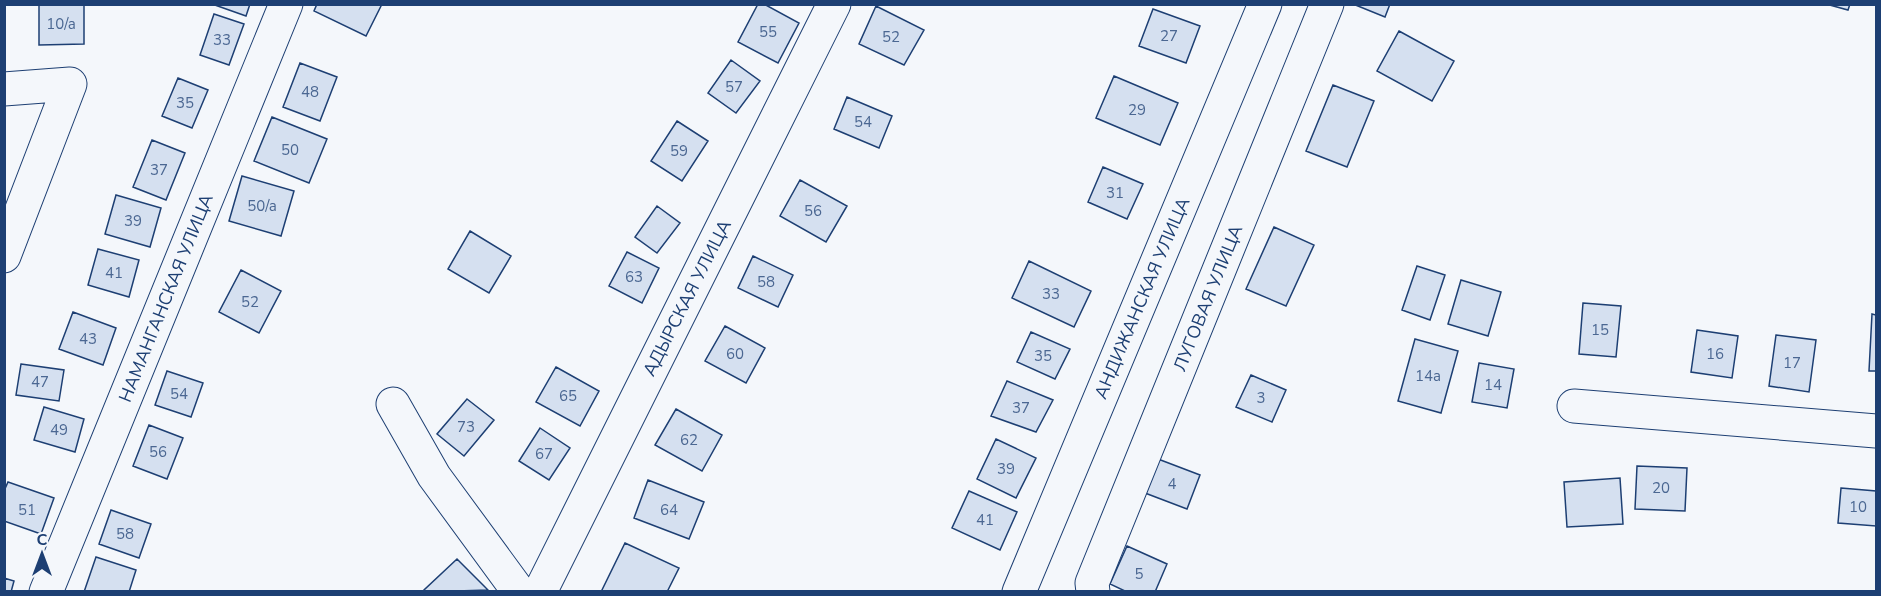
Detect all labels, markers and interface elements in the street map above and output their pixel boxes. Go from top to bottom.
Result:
house number: 10/а [46,14,76,34]
house number: 55 [759,22,777,42]
house number: 27 [1160,26,1178,46]
house number: 52 [882,27,900,47]
house number: 33 [213,30,231,50]
house number: 57 [725,77,743,97]
house number: 48 [301,82,319,102]
house number: 35 [176,93,194,113]
house number: 29 [1128,100,1146,120]
house number: 54 [854,112,872,132]
house number: 50 [281,140,299,160]
house number: 59 [670,141,688,161]
house number: 37 [150,160,168,180]
house number: 31 [1106,183,1124,203]
street label: НАМАНГАНСКАЯ УЛИЦА [113,190,219,406]
street label: АНДИЖАНСКАЯ УЛИЦА [1089,194,1195,402]
house number: 50/а [247,196,277,216]
house number: 56 [804,201,822,221]
house number: 39 [124,211,142,231]
street label: АДЫРСКАЯ УЛИЦА [637,216,737,380]
street label: ЛУГОВАЯ УЛИЦА [1168,221,1248,375]
house number: 41 [105,263,123,283]
house number: 63 [625,267,643,287]
house number: 58 [757,272,775,292]
house number: 33 [1042,284,1060,304]
house number: 52 [241,292,259,312]
house number: 15 [1591,320,1609,340]
house number: 43 [79,329,97,349]
house number: 60 [726,344,744,364]
house number: 16 [1706,344,1724,364]
house number: 35 [1034,346,1052,366]
house number: 17 [1783,353,1801,373]
house number: 14a [1415,366,1441,386]
house number: 47 [31,372,49,392]
house number: 14 [1484,375,1502,395]
house number: 54 [170,384,188,404]
house number: 65 [559,386,577,406]
house number: 3 [1256,388,1266,408]
house number: 37 [1012,398,1030,418]
house number: 73 [457,417,475,437]
house number: 49 [50,420,68,440]
house number: 62 [680,430,698,450]
house number: 56 [149,442,167,462]
house number: 67 [535,444,553,464]
house number: 39 [997,459,1015,479]
house number: 4 [1167,474,1177,494]
house number: 20 [1652,478,1670,498]
house number: 10 [1849,497,1867,517]
house number: 51 [18,500,36,520]
house number: 64 [660,500,678,520]
house number: 41 [976,510,994,530]
north arrow [12,524,72,584]
house number: 58 [116,524,134,544]
text: С [37,529,48,551]
house number: 5 [1134,564,1144,584]

